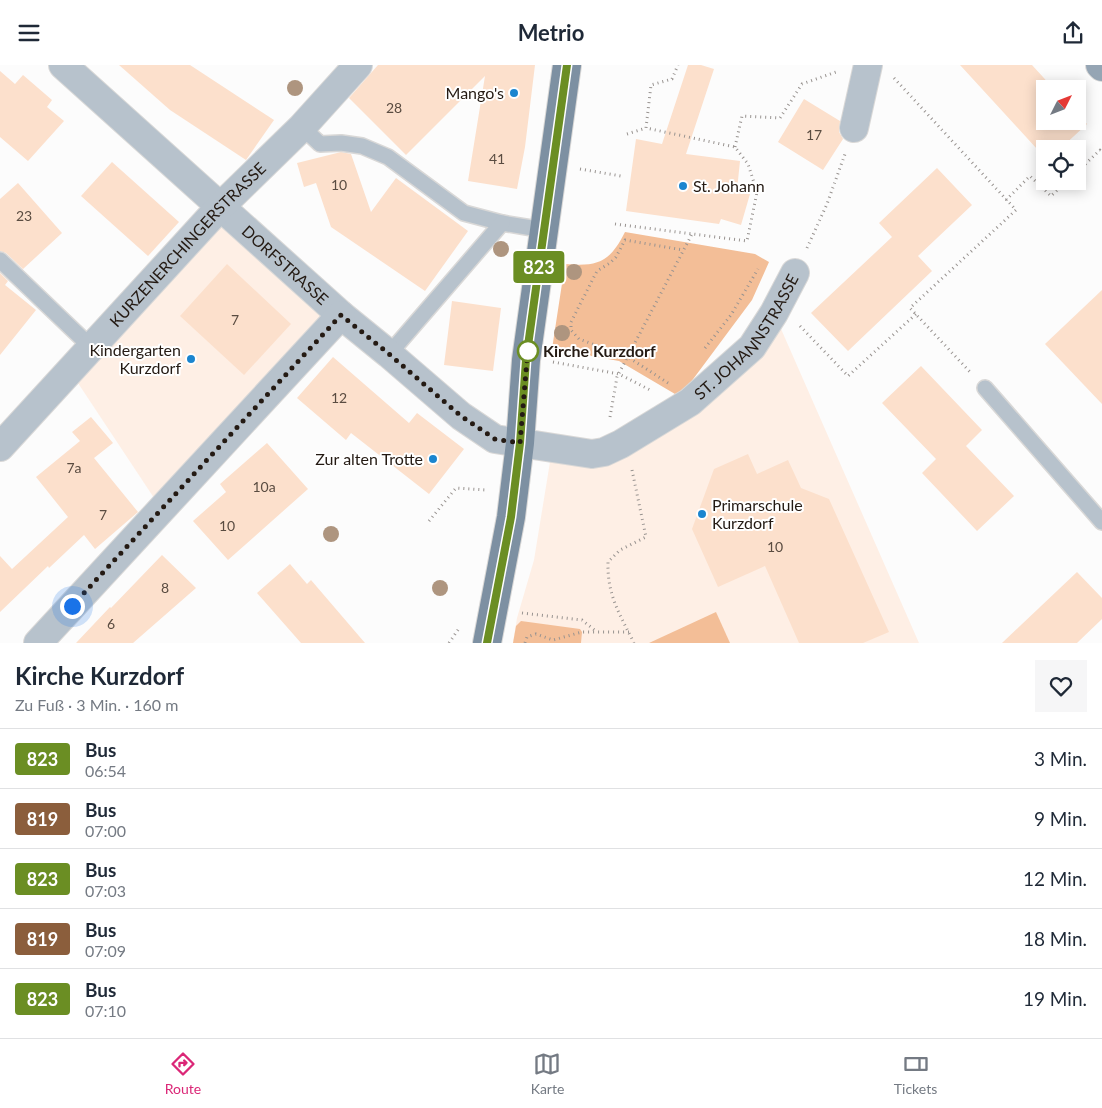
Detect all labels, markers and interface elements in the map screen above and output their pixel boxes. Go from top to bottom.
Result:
icon: menu [15,19,43,47]
text: Metrio [518,19,584,46]
icon: share [1059,19,1087,47]
north arrow [1036,80,1086,130]
map controls [1036,80,1086,190]
place label: Mango's [446,83,504,102]
marker: Mango's [508,87,520,99]
house number: 28 [386,99,402,116]
house number: 17 [806,126,822,143]
button: locate [1036,140,1086,190]
house number: 41 [489,150,505,167]
street label: KURZENERCHINGERSTRASSE [105,158,269,330]
house number: 10 [331,176,347,193]
place label: St. Johann [693,176,765,195]
marker: St. Johann [677,180,689,192]
house number: 23 [16,207,32,224]
street label: DORFSTRASSE [239,221,333,308]
line badge: 823 [510,251,568,283]
text: 823 [523,256,555,278]
street label: ST. JOHANNSTRASSE [690,271,802,403]
house number: 7 [231,311,239,328]
place label: Kindergarten Kurzdorf [89,340,181,377]
marker: Kirche Kurzdorf [517,340,539,362]
place label: Kirche Kurzdorf [543,341,656,360]
marker: Kindergarten Kurzdorf [185,353,197,365]
house number: 12 [331,389,347,406]
place label: Zur alten Trotte [315,449,423,468]
marker: Zur alten Trotte [427,453,439,465]
house number: 7a [66,459,82,476]
house number: 10a [252,478,276,495]
place label: Primarschule Kurzdorf [712,495,803,532]
house number: 7 [99,506,107,523]
marker: Primarschule Kurzdorf [696,508,708,520]
house number: 10 [219,517,235,534]
house number: 10 [767,538,783,555]
house number: 8 [161,579,169,596]
your location [60,594,85,619]
house number: 6 [107,615,115,632]
button: heart [1035,660,1087,712]
text: Kirche Kurzdorf [15,661,184,690]
text: Zu Fuß · 3 Min. · 160 m [15,695,178,714]
text: Bus [85,738,116,761]
text: 3 Min. [1034,747,1087,770]
text: 823 [27,748,58,770]
text: 06:54 [85,761,126,780]
text: Bus [85,798,116,821]
text: 9 Min. [1034,807,1087,830]
text: 819 [27,808,58,830]
text: 07:00 [85,821,126,840]
text: Bus [85,858,116,881]
text: 12 Min. [1023,867,1087,890]
text: 823 [27,868,58,890]
text: 07:03 [85,881,126,900]
text: Bus [85,918,116,941]
text: 18 Min. [1023,927,1087,950]
text: 819 [27,928,58,950]
text: 07:09 [85,941,126,960]
text: Bus [85,978,116,1001]
text: 19 Min. [1023,987,1087,1010]
text: 823 [27,988,58,1010]
text: 07:10 [85,1001,126,1020]
tab: Route [165,1050,201,1097]
tab: Karte [531,1050,564,1097]
tab: Tickets [894,1050,937,1097]

